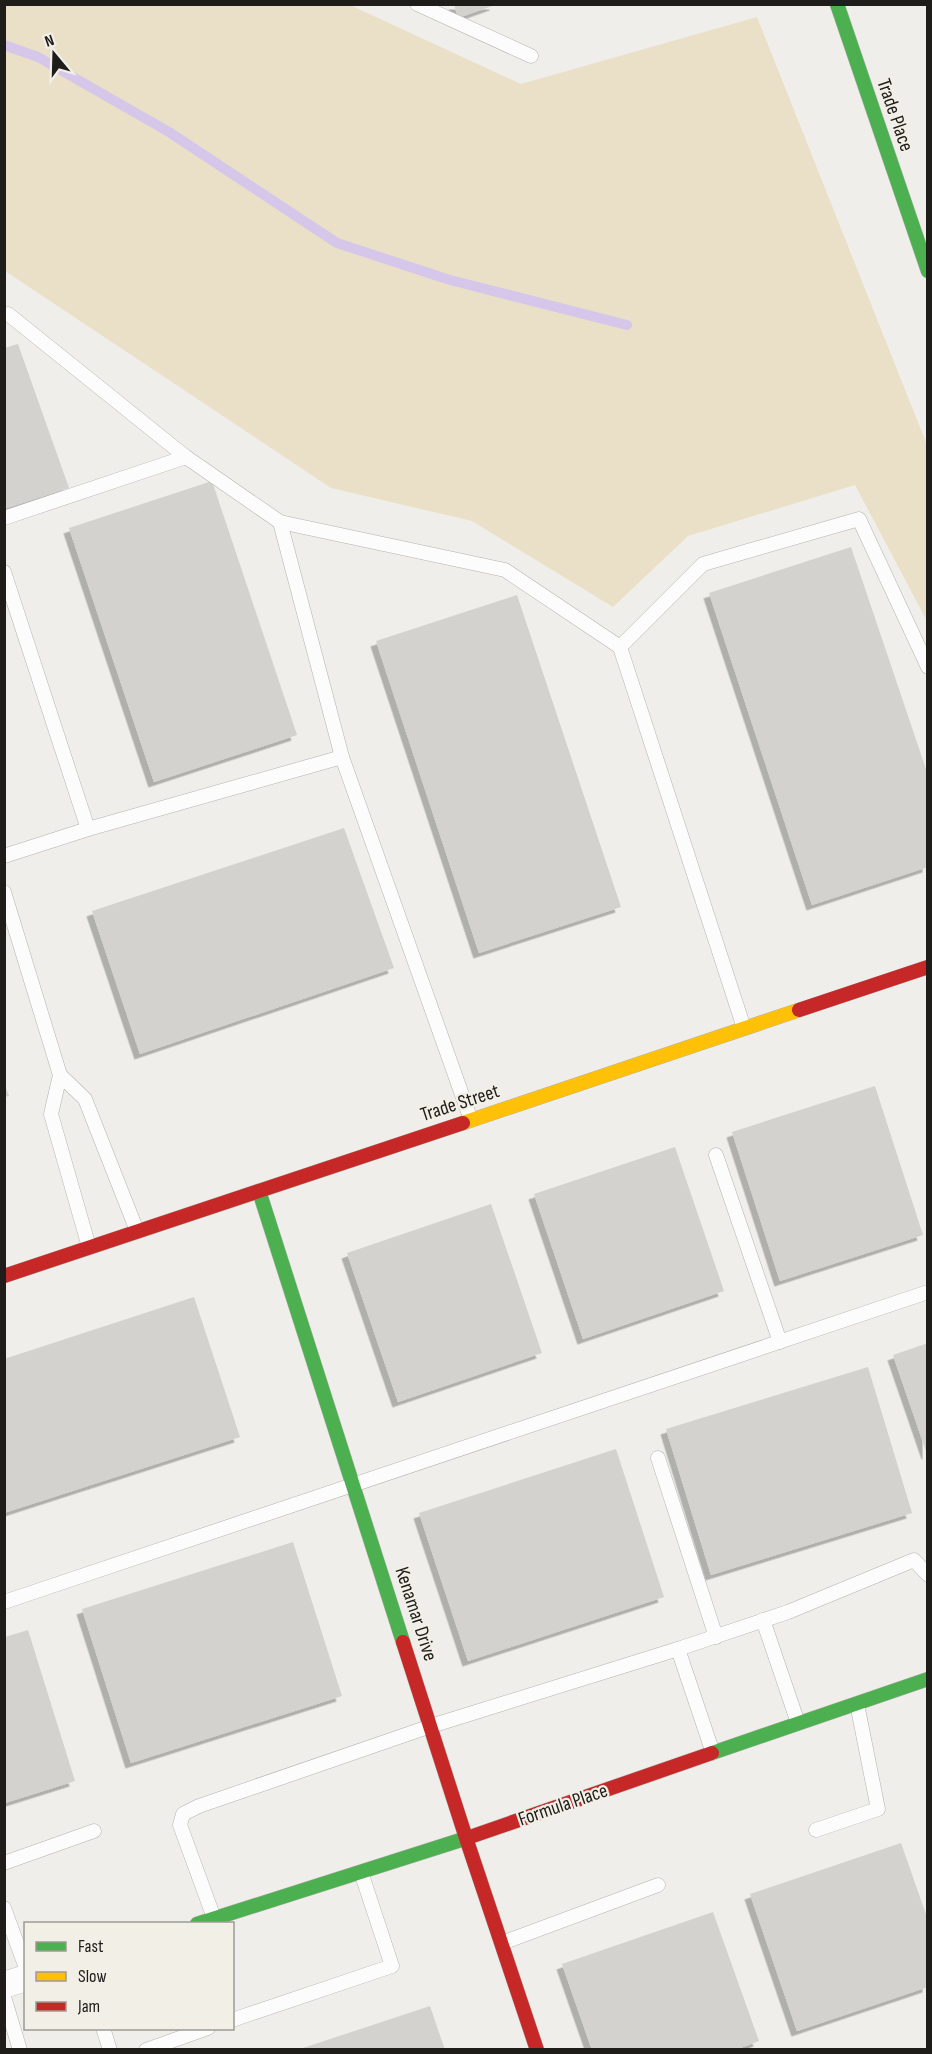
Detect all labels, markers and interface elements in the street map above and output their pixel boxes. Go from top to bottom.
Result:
north arrow [24,24,84,84]
text: N [42,31,57,52]
street label: Trade Place [871,76,919,154]
street label: Trade Street [418,1079,502,1127]
street label: Kenamar Drive [390,1564,442,1664]
street label: Formula Place [515,1779,611,1831]
legend [24,1922,234,2030]
text: Fast [78,1936,104,1957]
text: Slow [78,1966,107,1987]
text: Jam [77,1996,100,2017]

